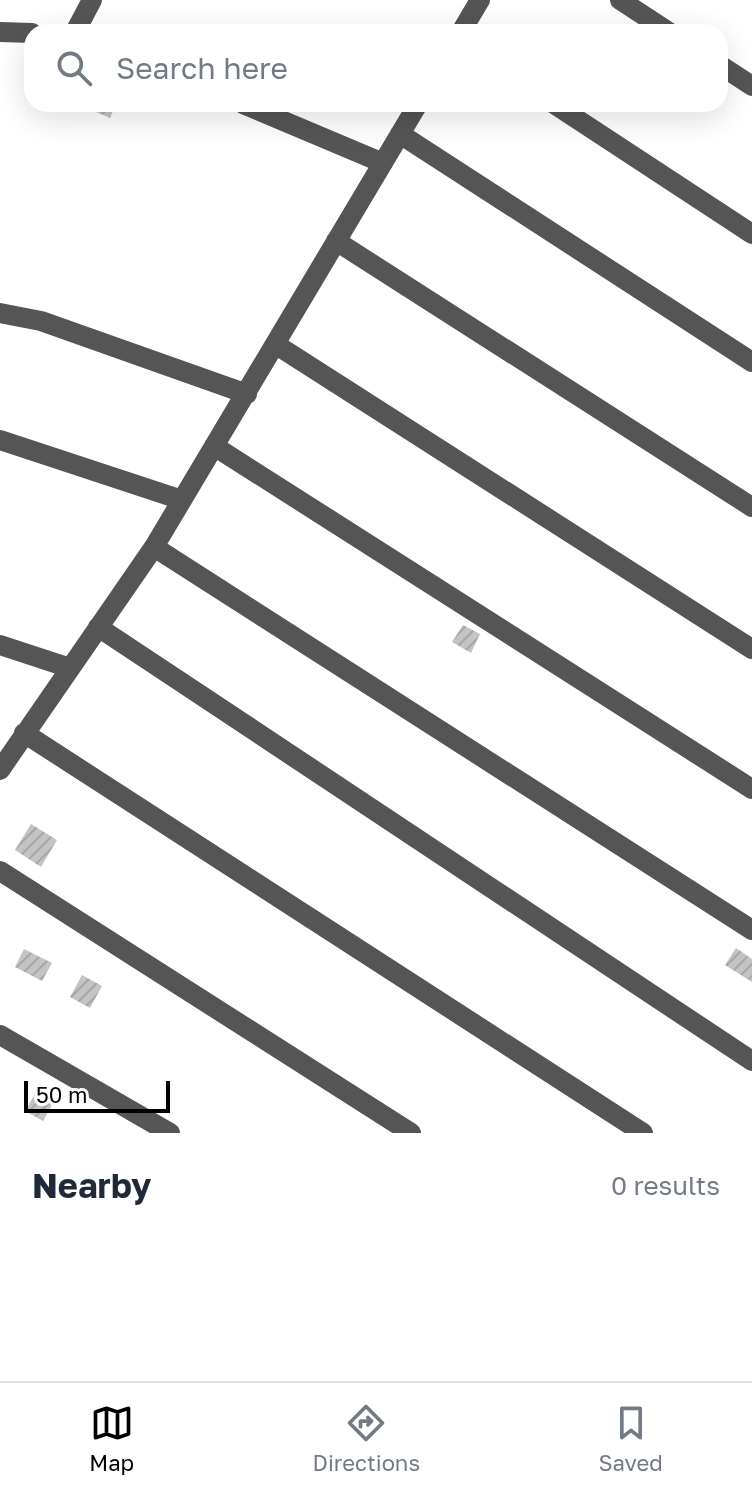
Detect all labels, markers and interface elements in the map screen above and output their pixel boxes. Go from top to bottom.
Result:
search box [24,24,728,112]
icon: search [52,46,96,90]
text: Search here [116,50,288,86]
scale bar [24,1077,170,1113]
text: 50 m [36,1081,87,1108]
text: Nearby [32,1165,152,1205]
text: 0 results [611,1170,720,1201]
tab: Map [89,1401,134,1476]
tab: Directions [313,1401,420,1476]
tab: Saved [599,1401,663,1476]

